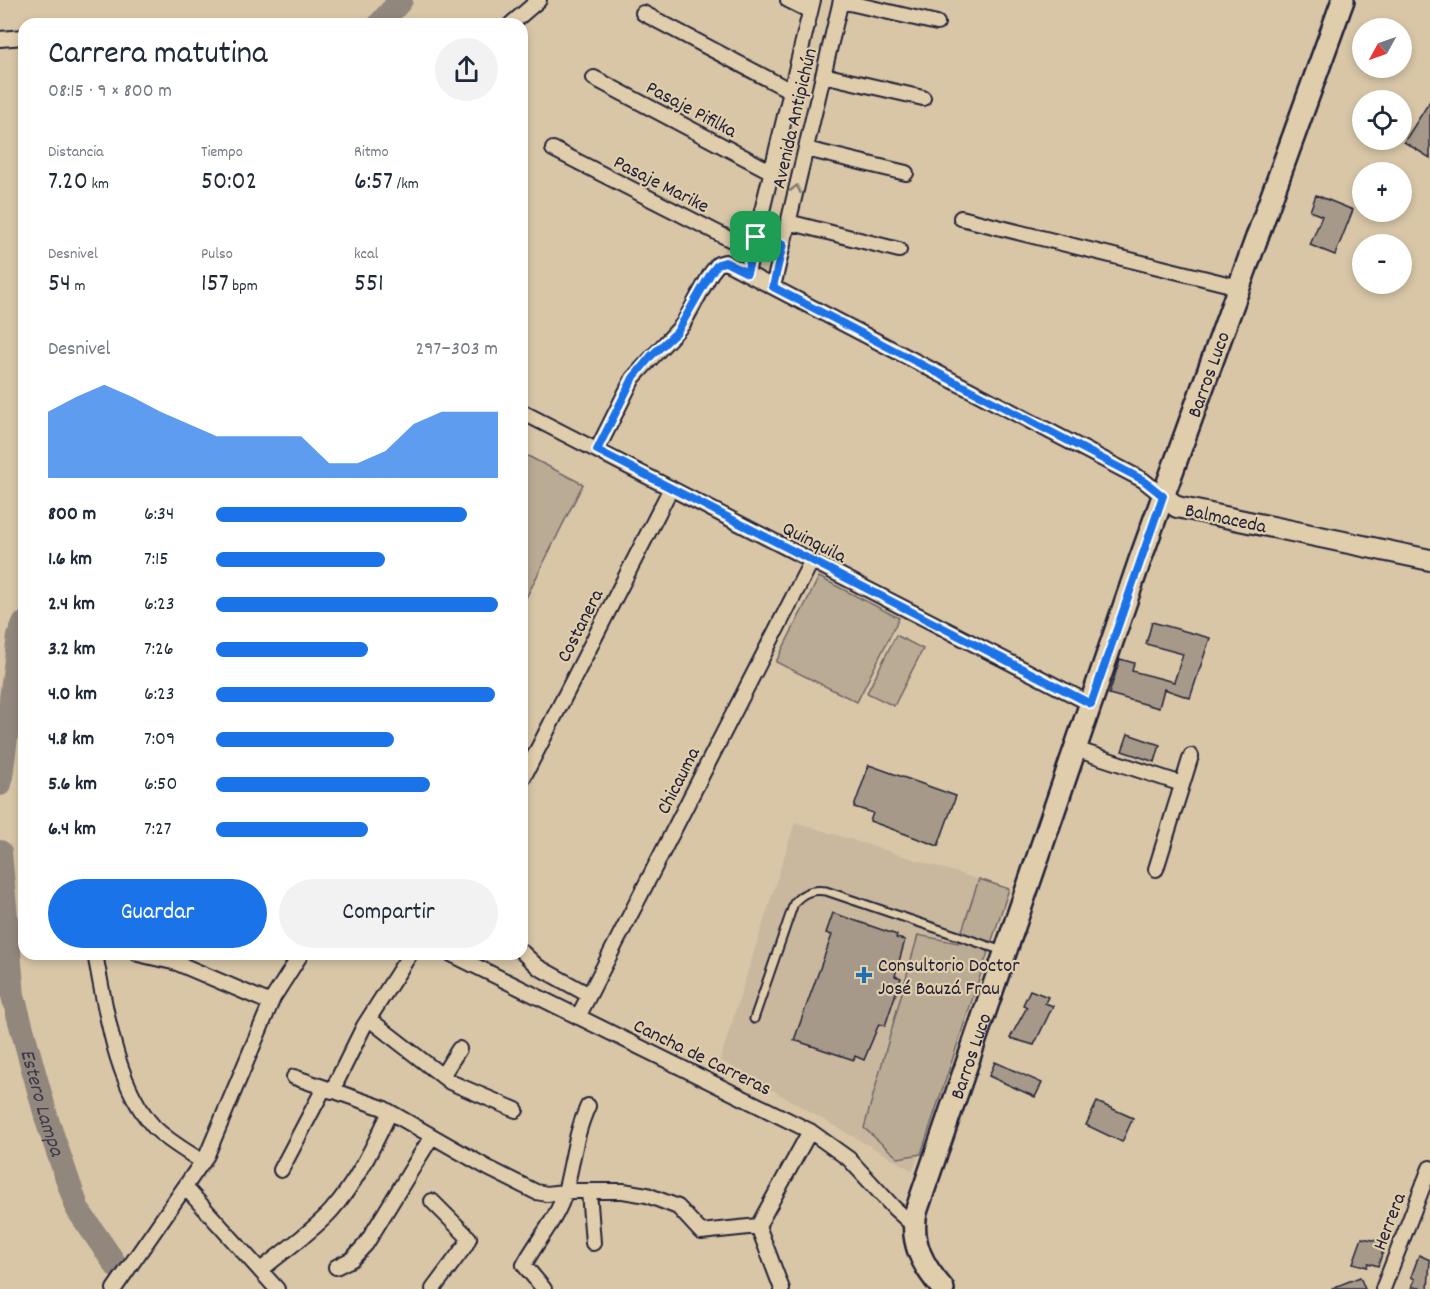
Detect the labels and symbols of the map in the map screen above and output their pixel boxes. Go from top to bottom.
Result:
north arrow [1352,18,1412,78]
street label: Avenida Antipichún [766,46,826,192]
street label: Pasaje Pifilka [640,75,742,147]
street label: Pasaje Marike [608,150,714,222]
one-way arrow [789,184,802,194]
pin [730,211,781,262]
street label: Barros Luco [1182,328,1239,422]
street label: Balmaceda [1182,498,1269,542]
street label: Quinquila [777,516,851,572]
street label: Costanera [551,584,612,668]
street label: Chicauma [651,742,709,820]
place label: Consultorio Doctor José Bauzá Frau [878,953,1020,1004]
marker: Consultorio Doctor José Bauzá Frau [855,966,873,984]
street label: Barros Luco [945,1010,1000,1104]
street label: Cancha de Carreras [628,1013,775,1104]
water label: Estero Lampa [10,1046,71,1162]
street label: Herrera [1367,1189,1415,1255]

